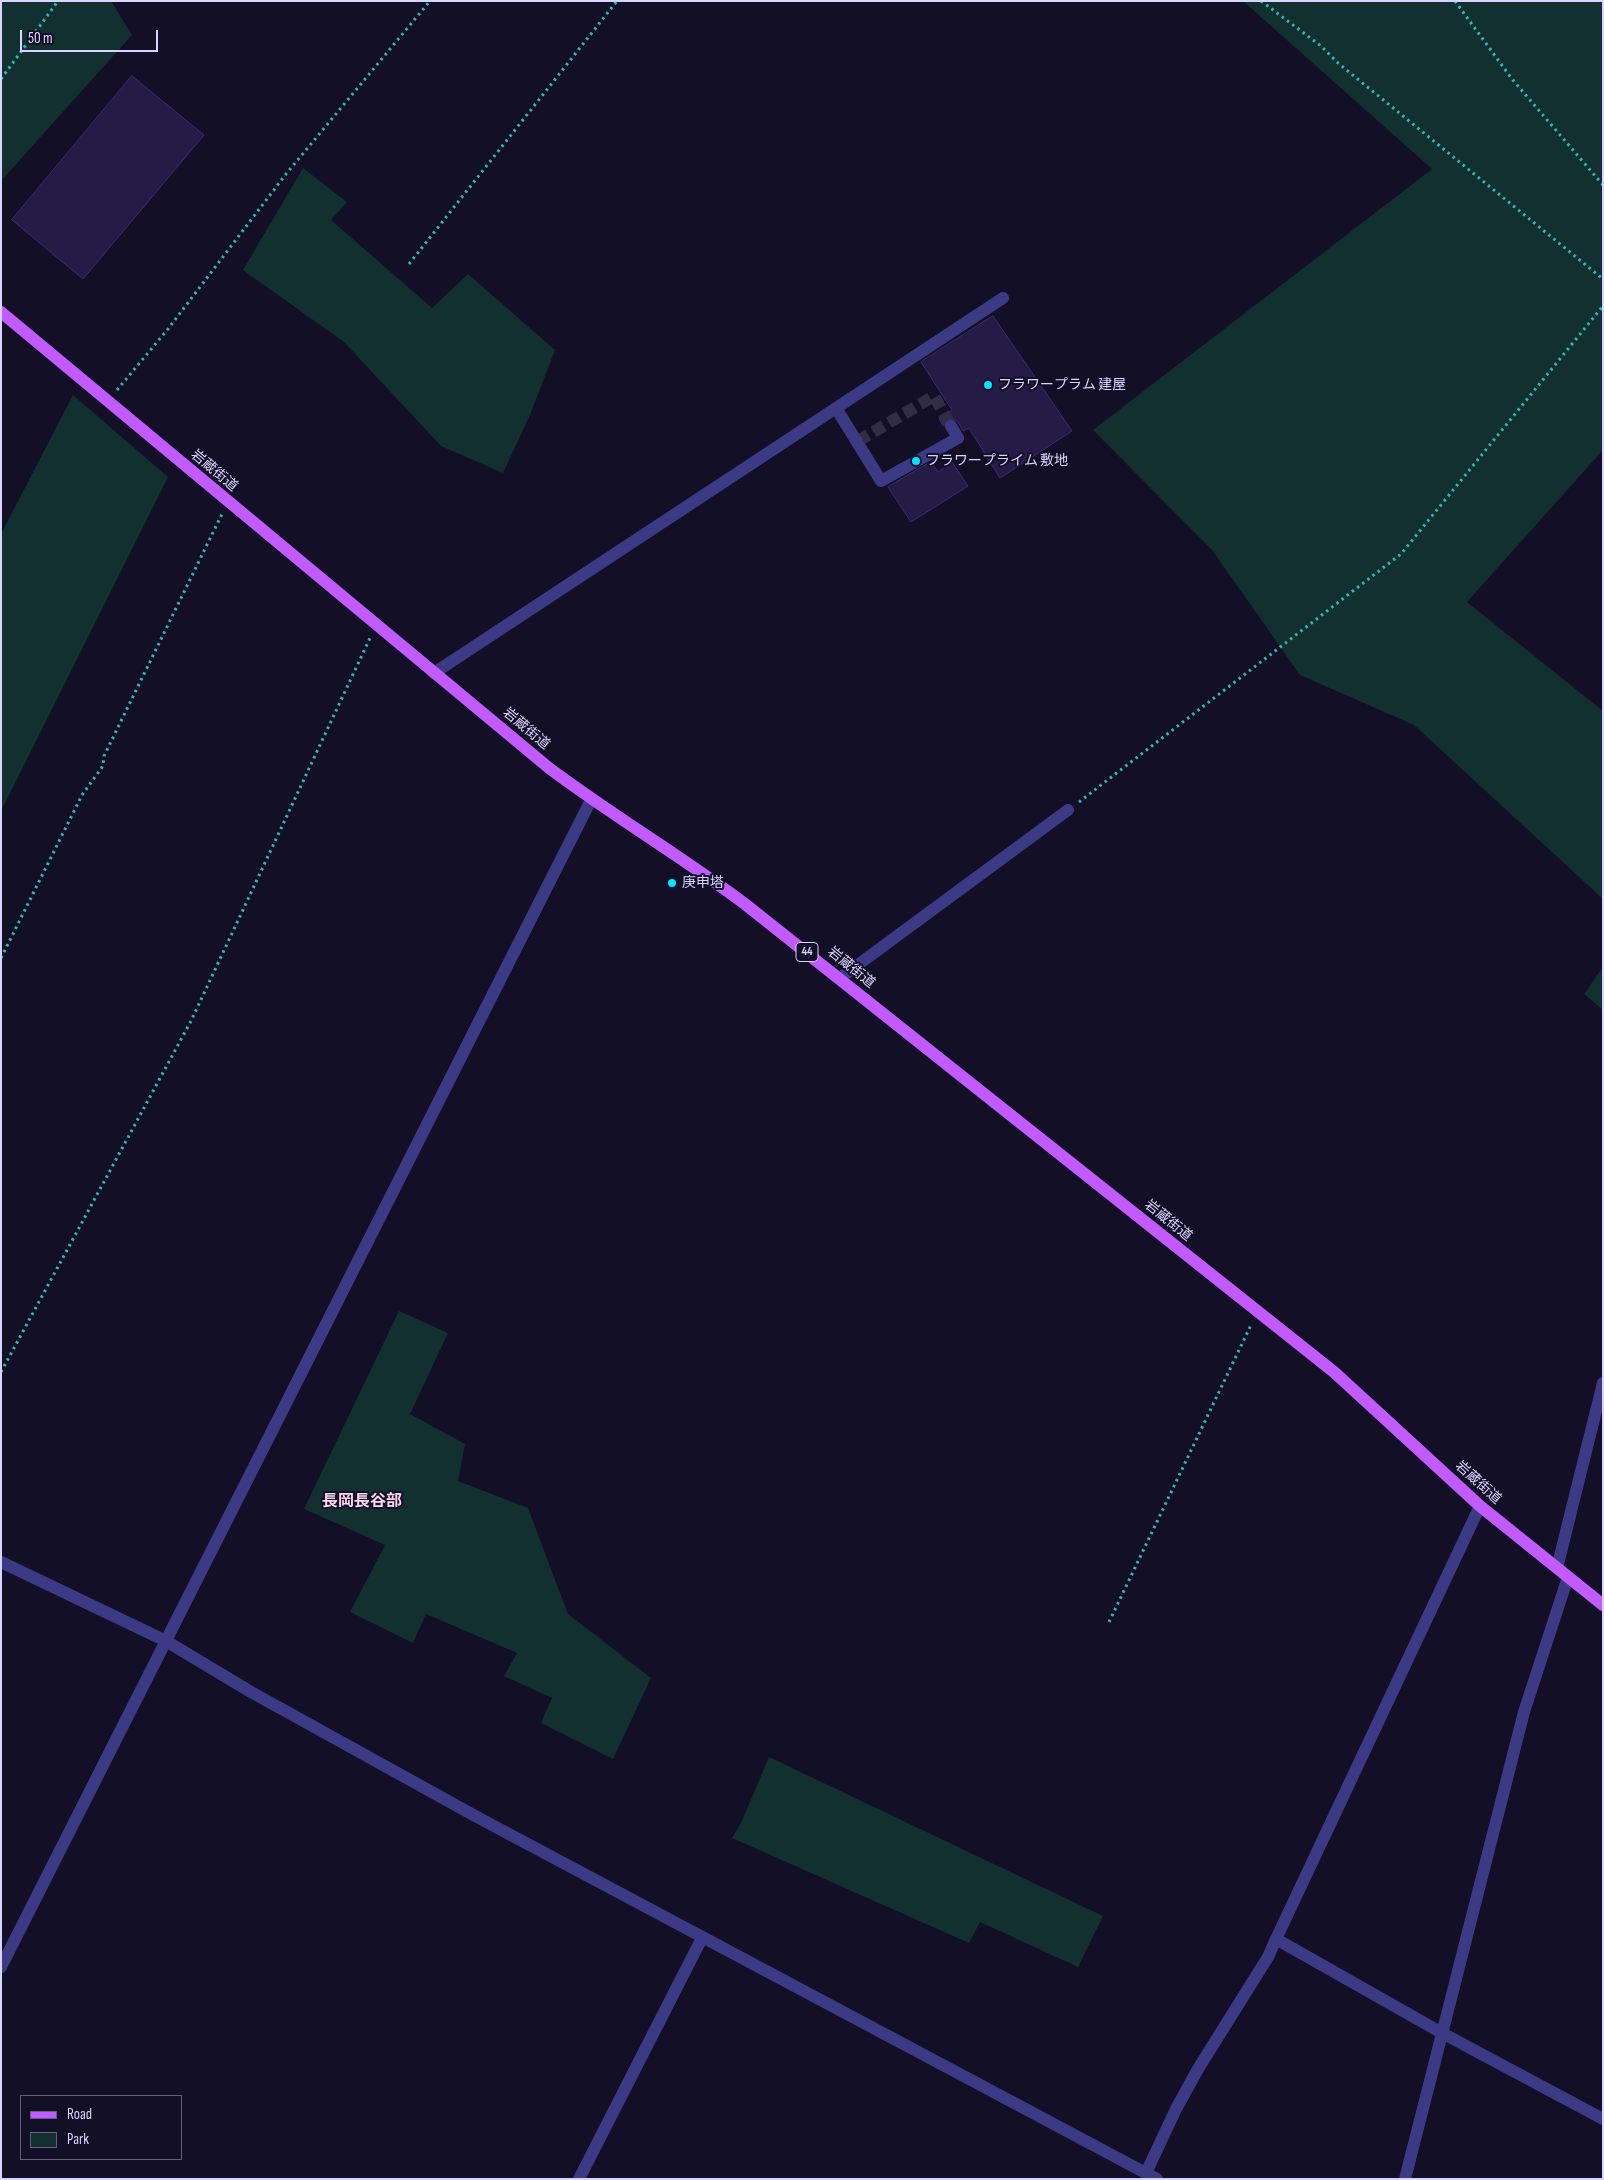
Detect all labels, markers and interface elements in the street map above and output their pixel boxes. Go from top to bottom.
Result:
scale bar [22,20,160,52]
text: 50 m [28,29,53,48]
place label: フラワープラム 建屋 [998,377,1126,393]
marker: フラワープラム 建屋 [982,379,994,391]
street label: 岩蔵街道 [187,447,241,495]
place label: フラワープライム 敷地 [926,453,1068,469]
marker: フラワープライム 敷地 [910,455,922,467]
street label: 岩蔵街道 [499,705,553,753]
place label: 庚申塔 [682,875,724,891]
marker: 庚申塔 [666,877,678,889]
road number: 44 [796,942,818,962]
street label: 岩蔵街道 [824,944,878,992]
street label: 岩蔵街道 [1141,1197,1195,1245]
street label: 岩蔵街道 [1452,1458,1504,1508]
district label: 長岡長谷部 [322,1492,402,1512]
legend [20,2095,182,2160]
text: Road [67,2105,92,2124]
text: Park [67,2130,89,2149]

